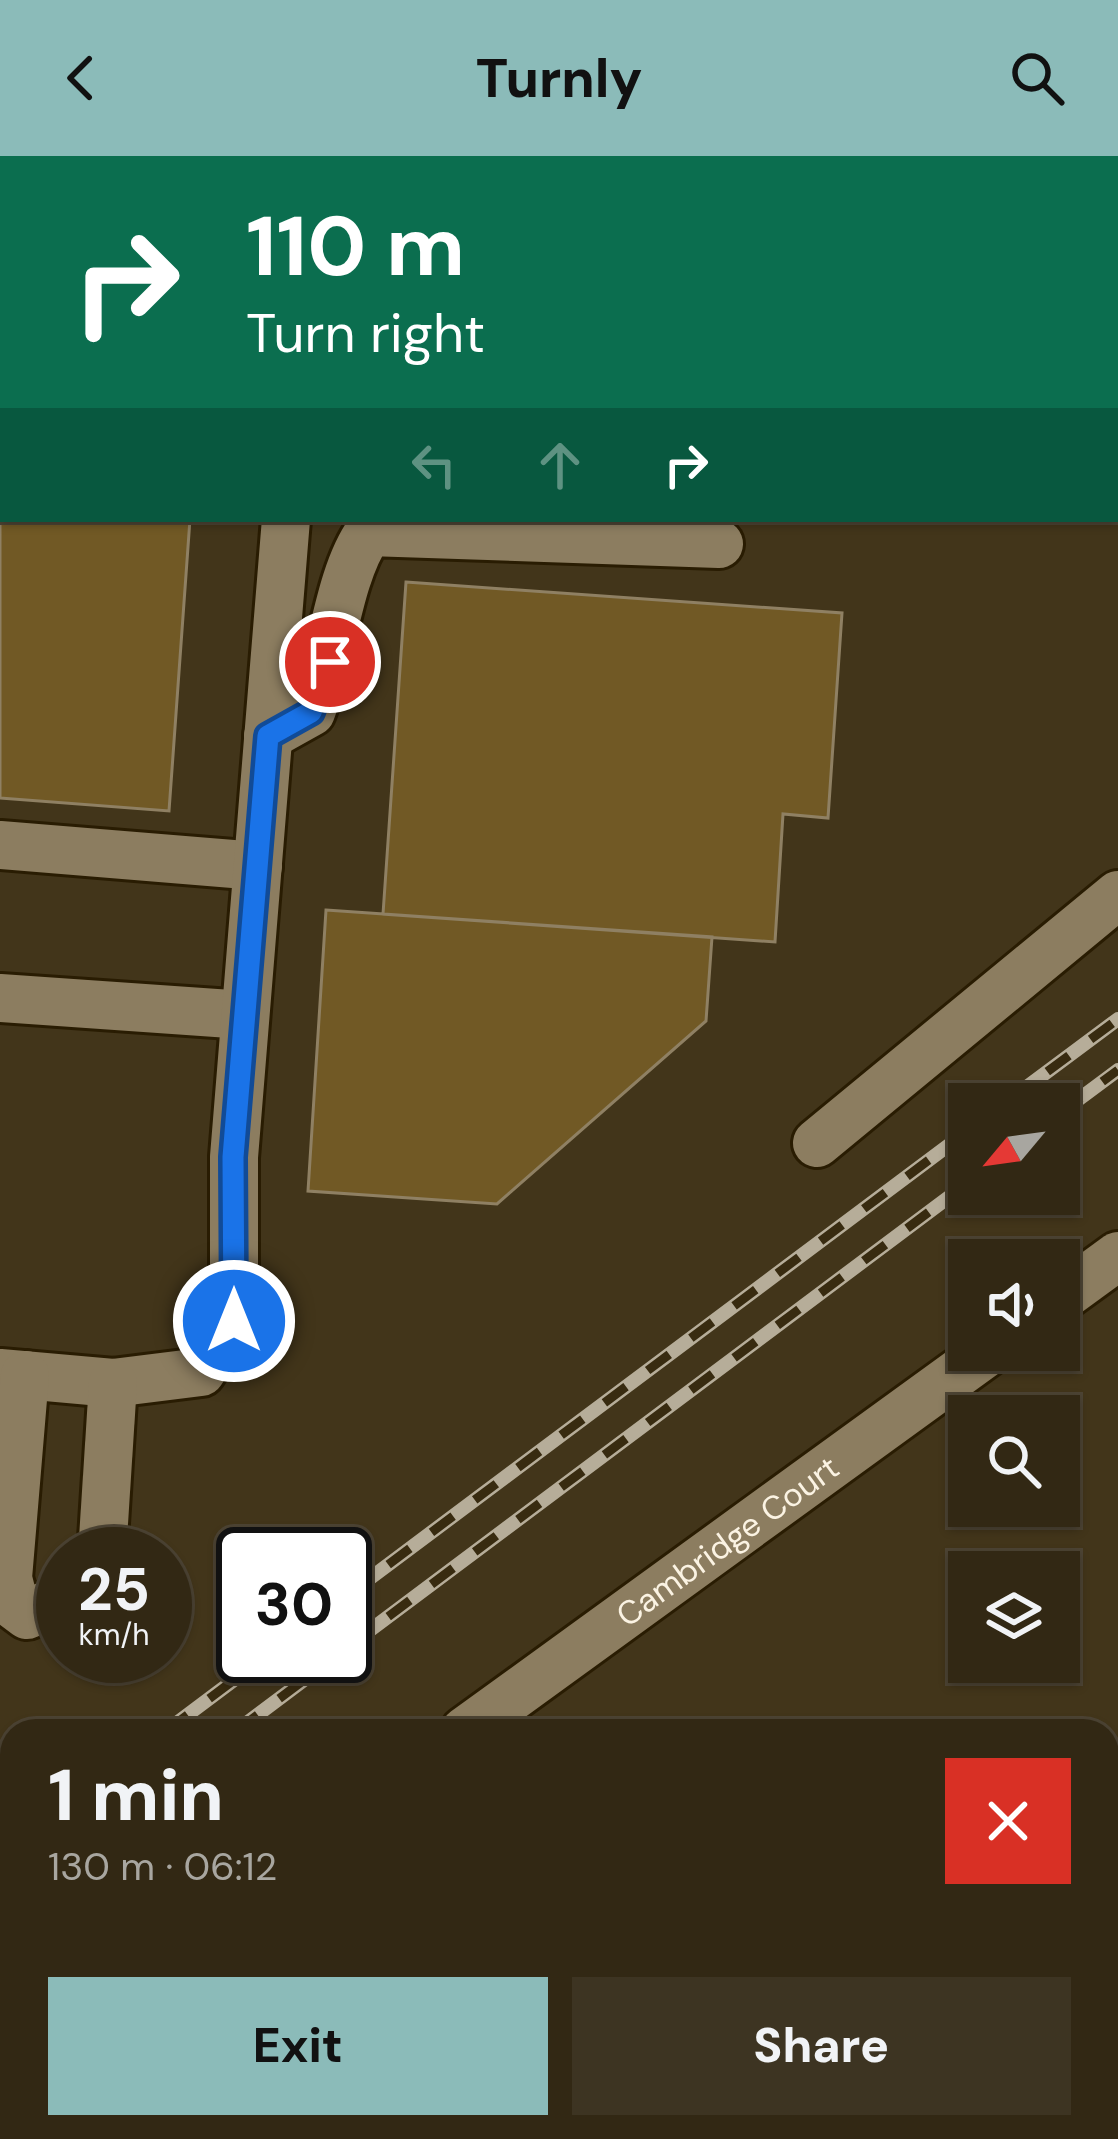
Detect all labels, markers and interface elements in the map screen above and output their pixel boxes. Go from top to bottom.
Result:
text: Turnly [476,43,642,114]
icon: back [48,45,114,111]
icon: search [1004,45,1070,111]
text: 110 m [246,192,465,301]
icon: right [48,204,204,360]
text: Turn right [246,298,485,369]
icon: left [401,432,467,498]
icon: ahead [527,432,593,498]
icon: right [653,432,719,498]
pin [279,611,381,713]
icon: arrive [297,629,363,695]
north arrow [948,1083,1080,1215]
map controls [948,1083,1080,1683]
button: sound [948,1239,1080,1371]
position arrow [171,1258,297,1384]
button: search [948,1395,1080,1527]
street label: Cambridge Court [608,1446,847,1636]
speed limit sign: 30 [216,1527,372,1683]
text: 25 [78,1550,150,1629]
button: layers [948,1551,1080,1683]
text: km/h [79,1615,149,1654]
text: 1 min [48,1749,224,1842]
button: close [945,1758,1071,1884]
text: 130 m · 06:12 [48,1841,277,1892]
button: Exit [48,1977,548,2115]
button: Share [572,1977,1071,2115]

